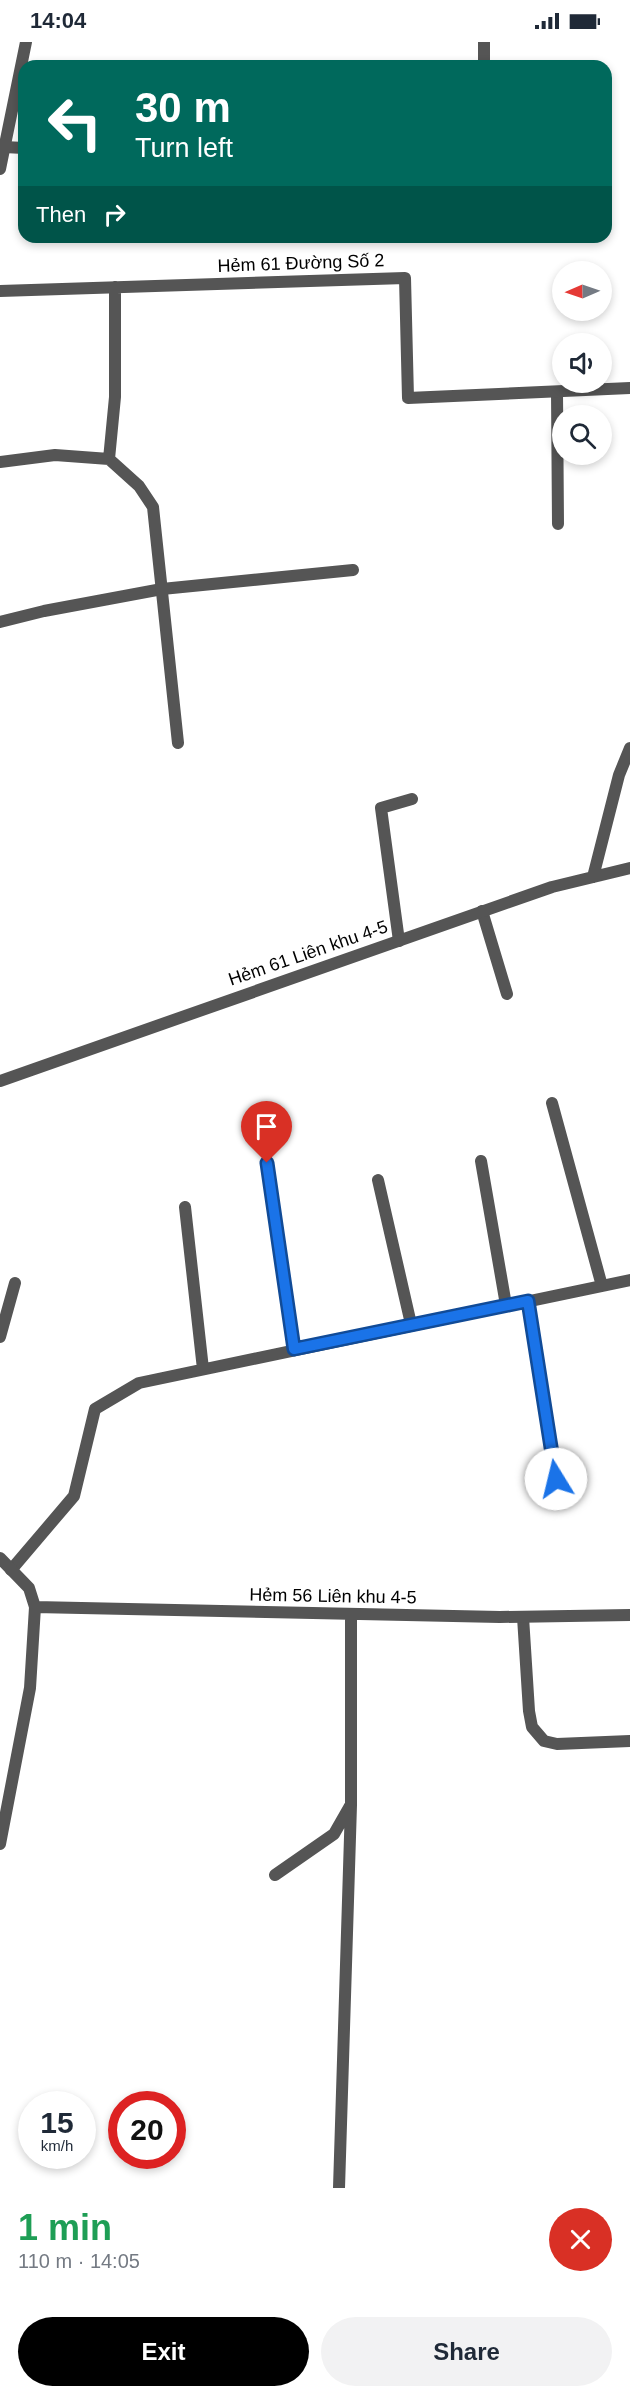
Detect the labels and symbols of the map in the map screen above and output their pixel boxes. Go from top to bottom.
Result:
street label: Hẻm 61 Đường Số 2 [217,250,385,276]
north arrow [552,261,612,321]
street label: Hẻm 61 Liên khu 4-5 [226,916,390,990]
pin [241,1101,292,1163]
position arrow [524,1447,588,1511]
street label: Hẻm 56 Liên khu 4-5 [249,1585,417,1607]
speed limit sign: 20 [108,2091,186,2169]

